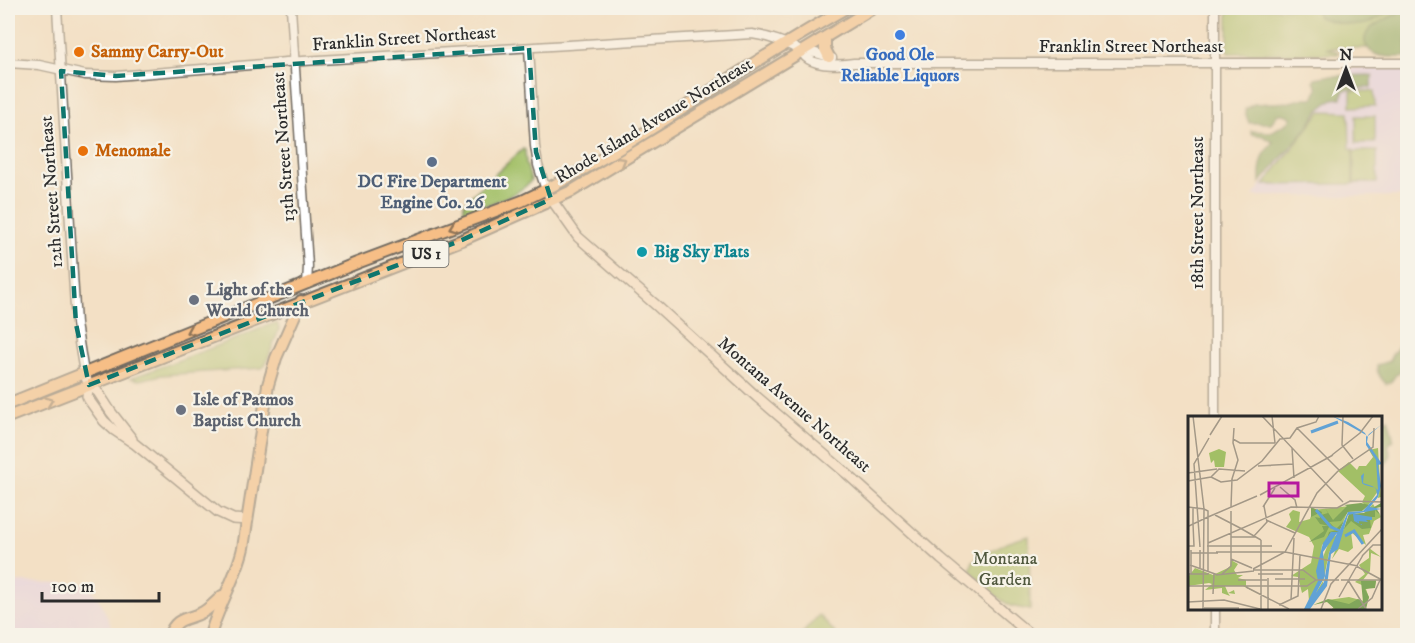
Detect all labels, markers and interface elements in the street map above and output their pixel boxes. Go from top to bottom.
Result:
street label: Franklin Street Northeast [311,22,497,56]
marker: Good Ole Reliable Liquors [893,28,907,42]
street label: Franklin Street Northeast [1039,36,1223,58]
north arrow [1316,39,1376,99]
place label: Sammy Carry-Out [91,41,224,63]
place label: Good Ole Reliable Liquors [841,44,959,87]
marker: Sammy Carry-Out [72,45,86,59]
text: N [1339,45,1353,65]
street label: Rhode Island Avenue Northeast [551,53,757,189]
street label: 13th Street Northeast [268,71,300,223]
street label: 12th Street Northeast [36,115,68,269]
street label: 18th Street Northeast [1187,136,1209,289]
place label: Menomale [95,140,171,162]
marker: Menomale [76,144,90,158]
marker: DC Fire Department Engine Co. 26 [425,155,439,169]
one-way arrow [616,156,626,168]
place label: DC Fire Department Engine Co. 26 [358,171,507,214]
one-way arrow [448,220,459,232]
road number: US 1 [404,241,448,267]
place label: Big Sky Flats [654,241,749,263]
marker: Big Sky Flats [635,245,649,259]
one-way arrow [348,277,359,290]
place label: Light of the World Church [205,279,310,322]
marker: Light of the World Church [187,293,201,307]
one-way arrow [185,324,196,336]
street label: Montana Avenue Northeast [713,332,875,478]
place label: Isle of Patmos Baptist Church [193,389,301,432]
one-way arrow [43,396,53,409]
marker: Isle of Patmos Baptist Church [174,403,188,417]
inset map [1188,416,1382,610]
park label: Montana Garden [973,548,1038,591]
scale bar [42,565,159,603]
text: 100 m [51,576,94,598]

